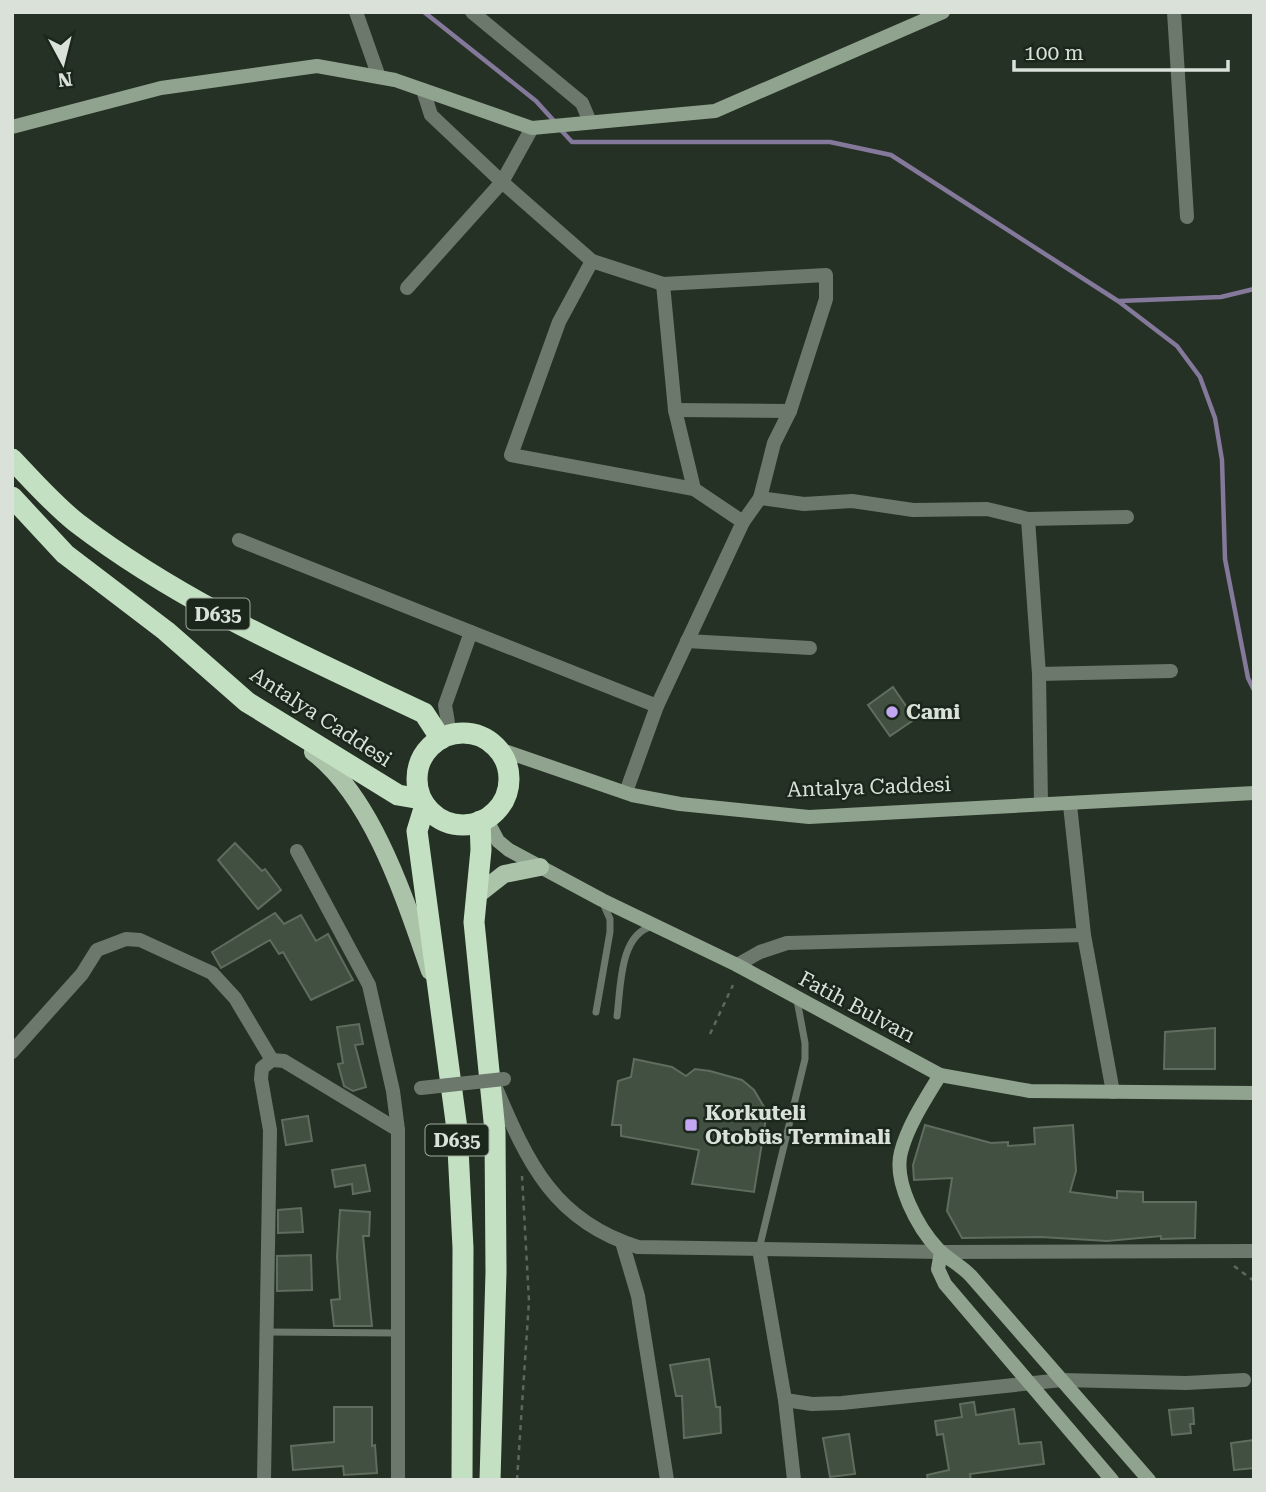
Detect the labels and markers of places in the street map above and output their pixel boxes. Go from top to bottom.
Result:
place label: Cami [906,700,960,724]
marker: Cami [884,704,900,720]
place label: Korkuteli Otobüs Terminali [705,1101,891,1149]
marker: Korkuteli Otobüs Terminali [683,1117,699,1133]

